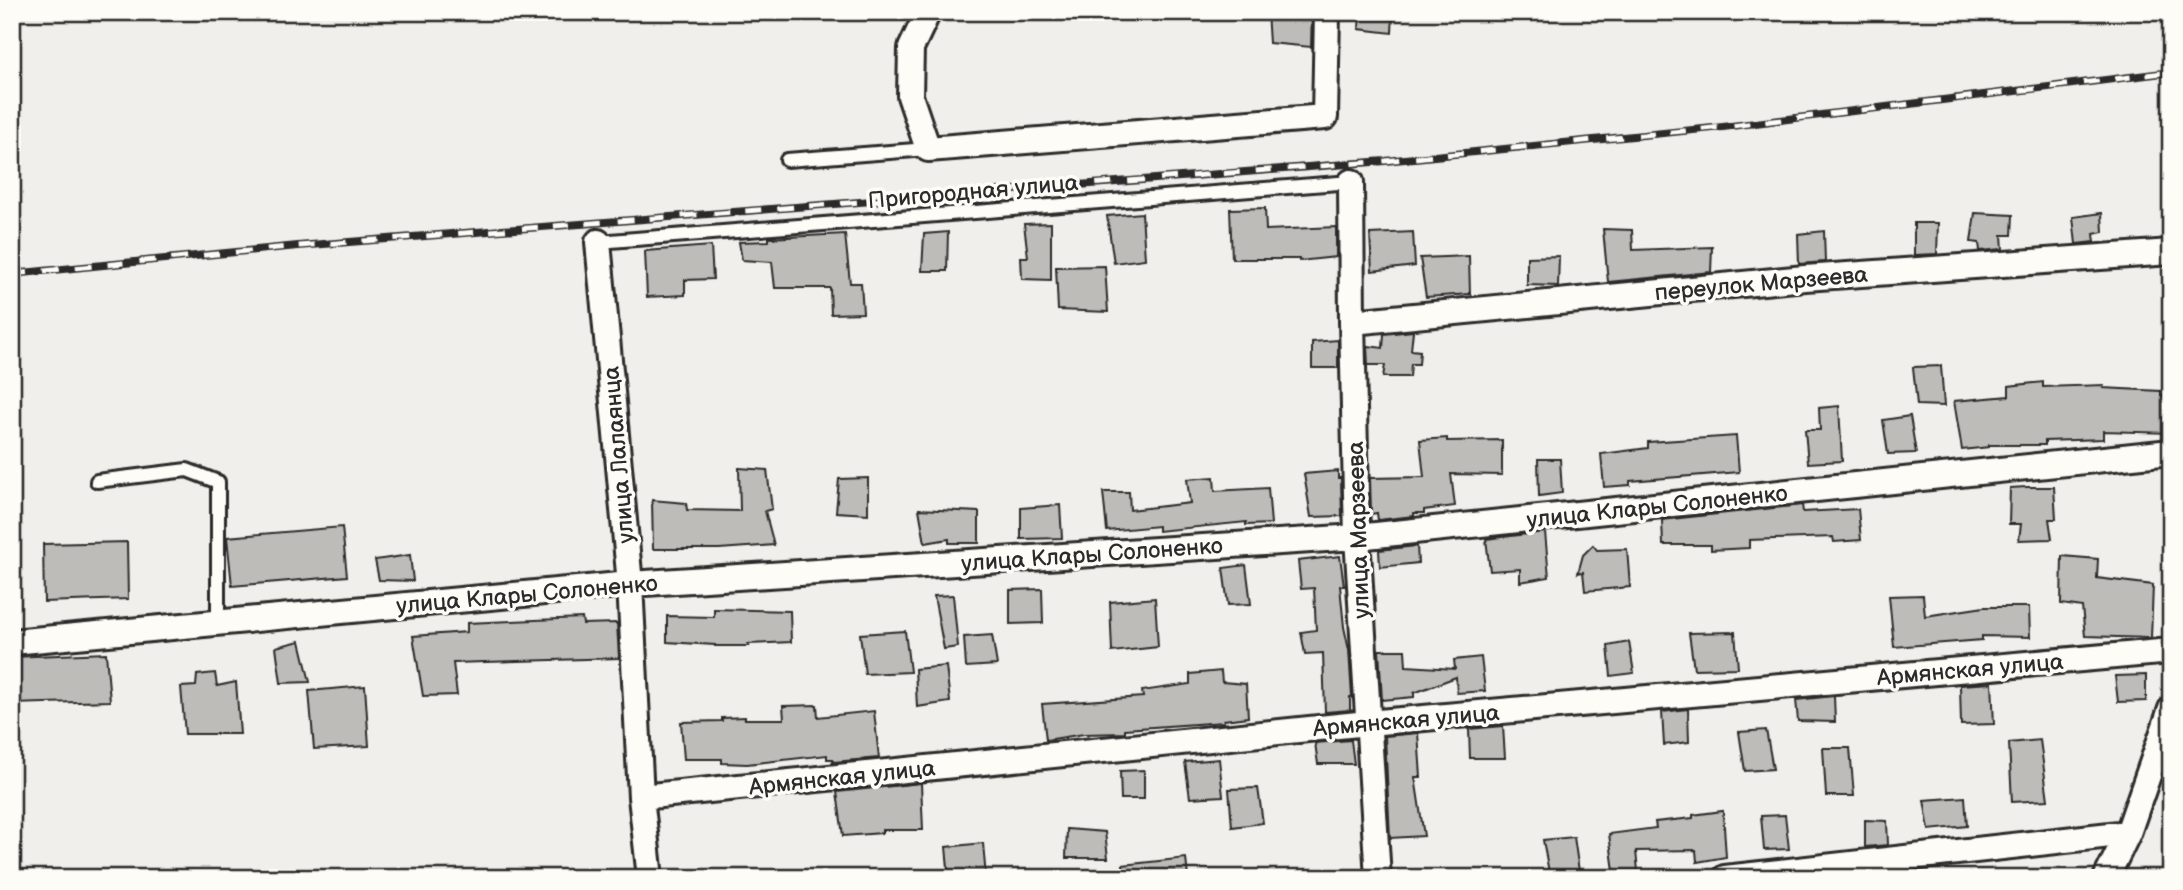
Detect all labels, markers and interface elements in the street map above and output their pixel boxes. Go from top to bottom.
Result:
street label: Пригородная улица [867,169,1080,215]
street label: переулок Марзеева [1653,261,1869,307]
street label: улица Лалаянца [597,365,641,545]
street label: улица Марзеева [1342,440,1376,619]
street label: улица Клары Солоненко [1525,479,1789,535]
street label: улица Клары Солоненко [960,532,1224,578]
street label: улица Клары Солоненко [395,570,659,620]
street label: Армянская улица [1875,648,2065,692]
street label: Армянская улица [1311,699,1501,743]
street label: Армянская улица [747,754,937,802]

